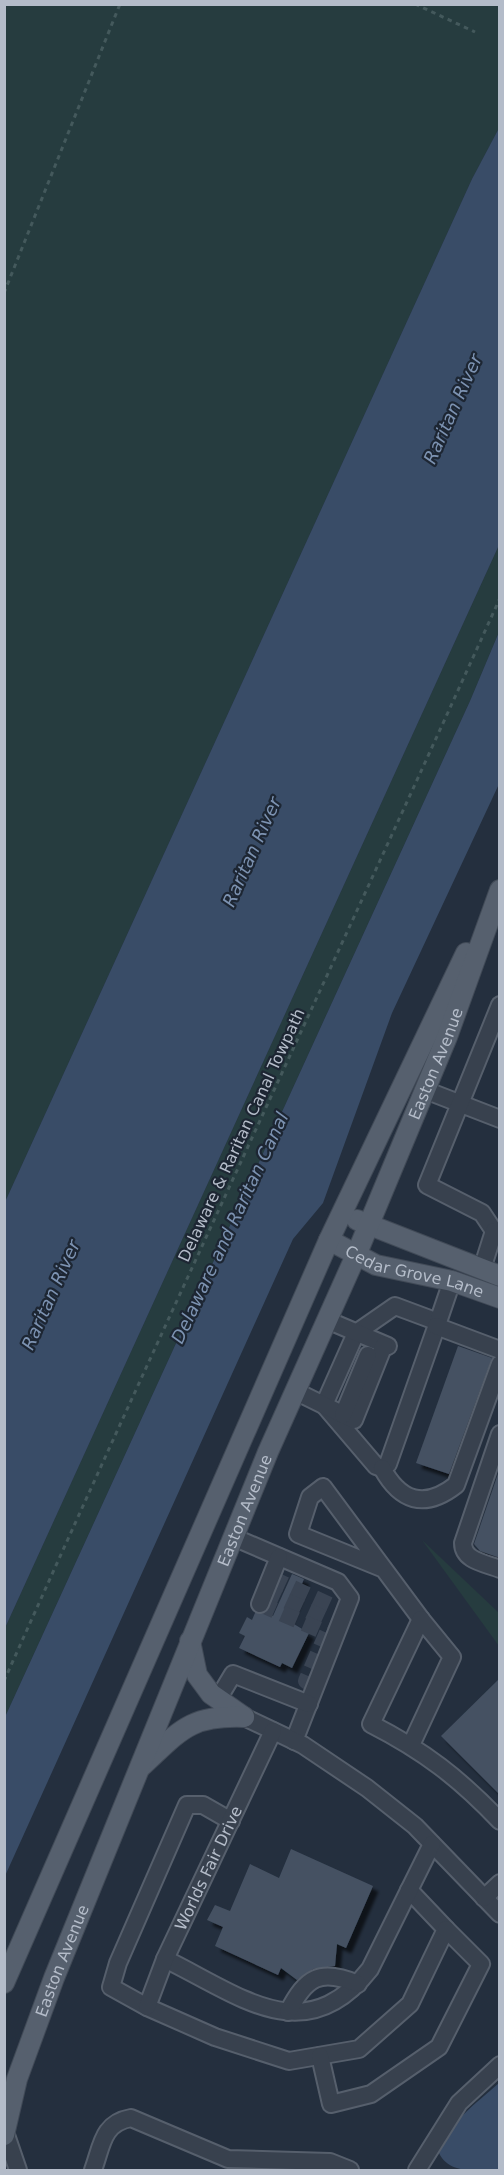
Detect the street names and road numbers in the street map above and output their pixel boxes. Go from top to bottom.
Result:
street label: Delaware & Raritan Canal Towpath [174,1005,309,1265]
street label: Easton Avenue [405,1005,467,1122]
street label: Cedar Grove Lane [342,1241,486,1302]
street label: Easton Avenue [214,1452,276,1569]
street label: Worlds Fair Drive [171,1803,246,1934]
street label: Easton Avenue [32,1902,93,2020]

